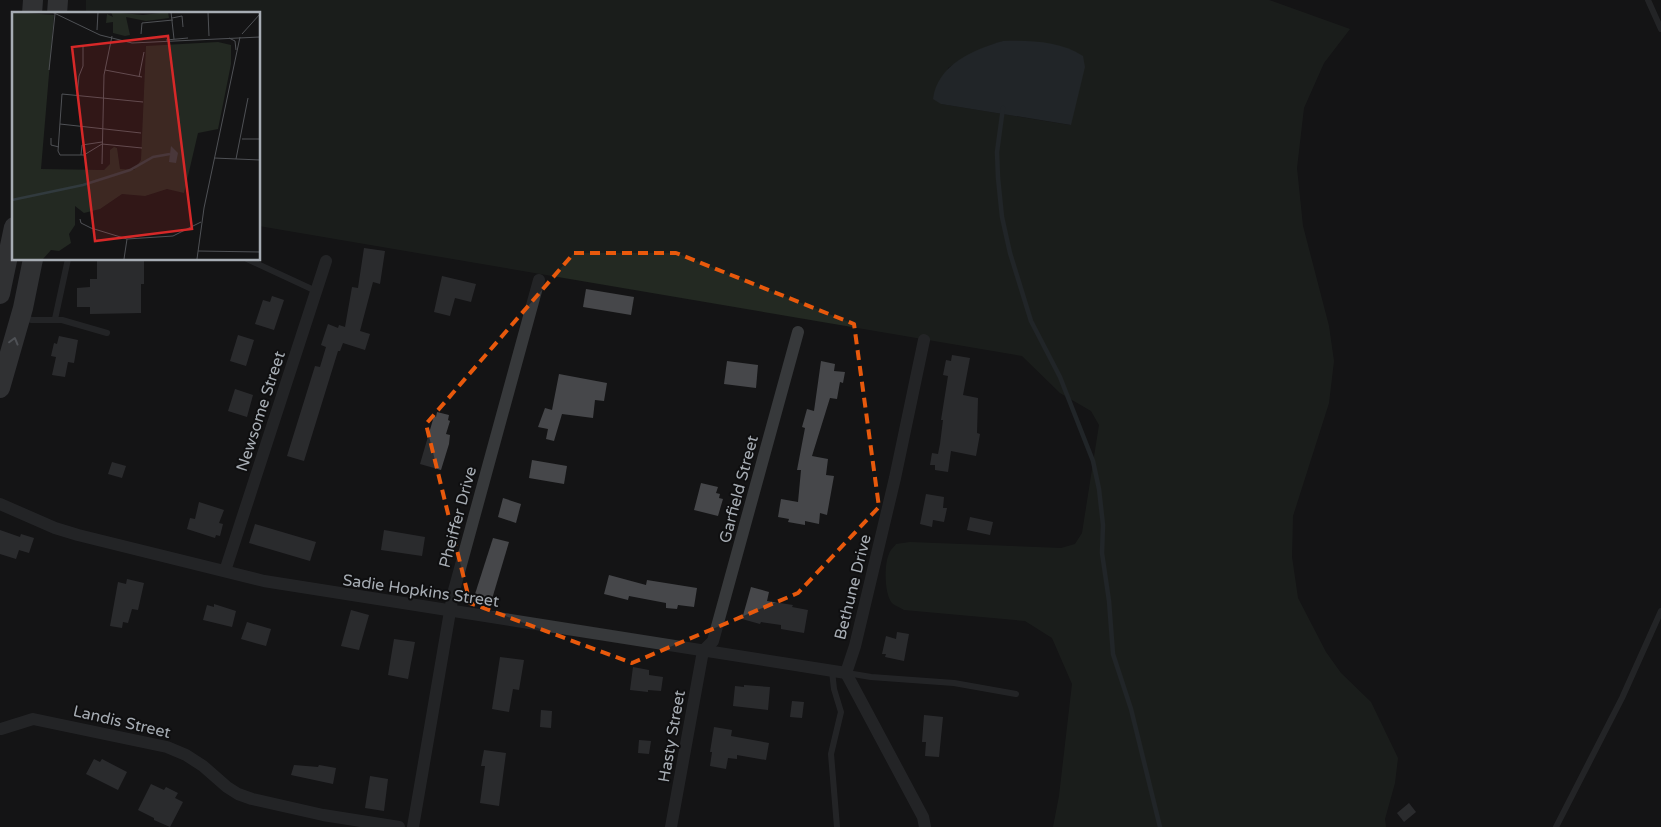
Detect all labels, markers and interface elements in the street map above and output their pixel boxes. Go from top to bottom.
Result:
inset map [12,12,260,260]
one-way arrow [8,338,18,346]
street label: Newsome Street [232,349,290,474]
street label: Garfield Street [715,433,763,545]
street label: Pheiffer Drive [435,464,481,570]
street label: Bethune Drive [830,532,876,642]
street label: Sadie Hopkins Street [341,570,500,612]
street label: Hasty Street [654,689,690,784]
street label: Landis Street [71,701,173,743]

